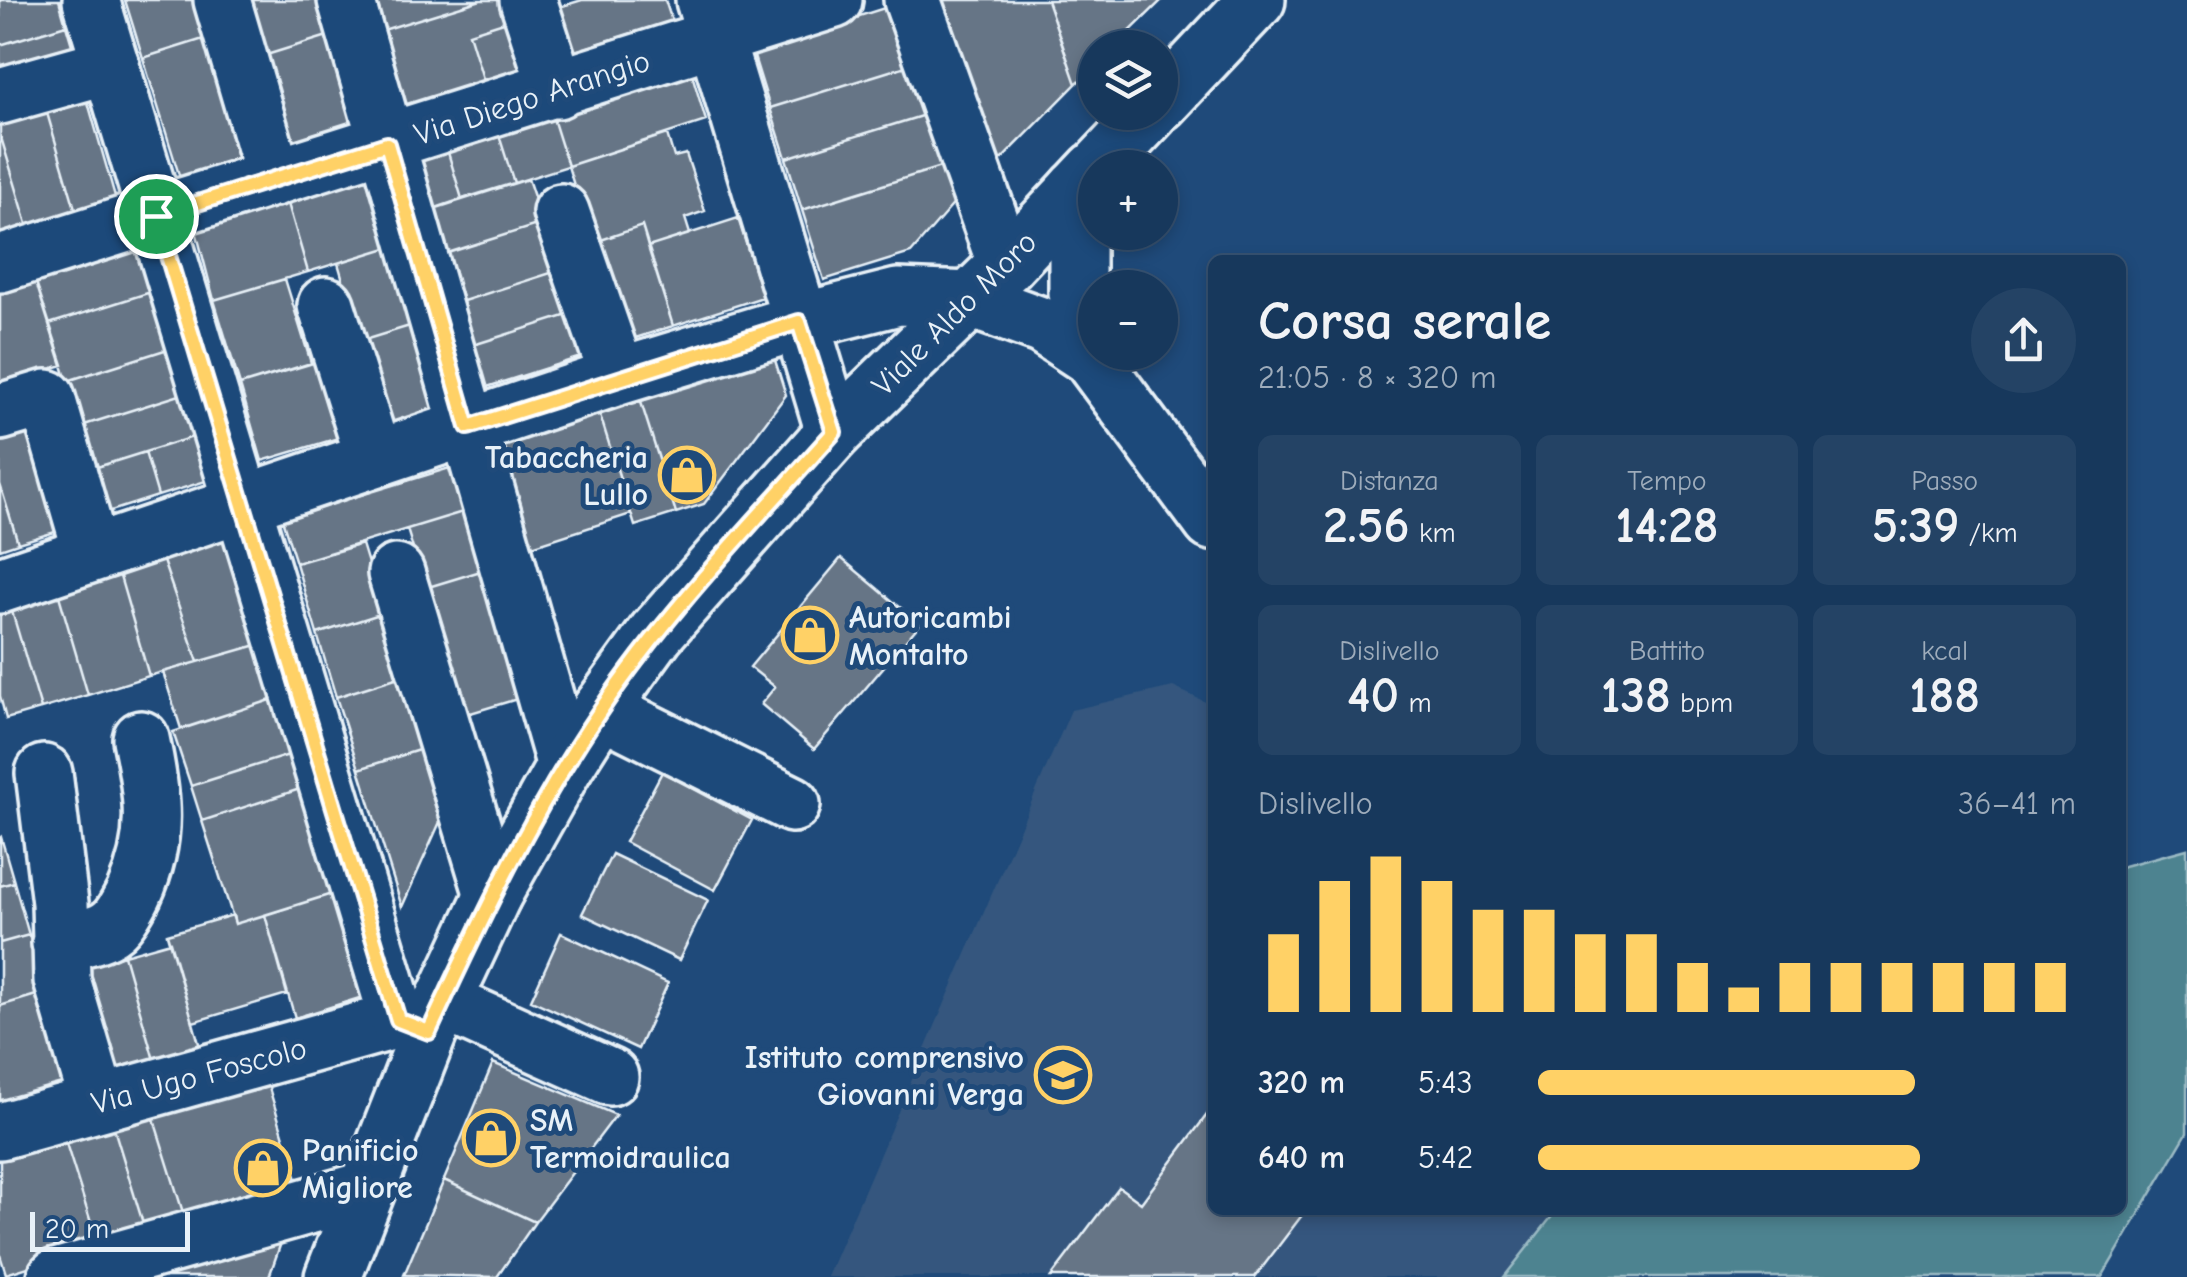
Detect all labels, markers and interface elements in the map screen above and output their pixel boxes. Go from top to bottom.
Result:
map controls [1078,30,1178,370]
button: layers [1078,30,1178,130]
street label: Via Diego Arangio [410,42,655,153]
button: + [1078,150,1178,250]
pin [114,174,199,259]
icon: arrive [129,189,184,244]
street label: Viale Aldo Moro [864,223,1044,403]
button: − [1078,270,1178,370]
button: share [1971,288,2076,393]
text: Corsa serale [1258,289,1551,353]
text: 21:05 · 8 × 320 m [1258,359,1497,396]
place label: Tabaccheria Lullo [485,439,648,513]
shop icon: Tabaccheria Lullo [657,445,717,505]
text: Distanza [1340,465,1439,497]
text: Tempo [1627,465,1707,497]
text: Passo [1911,465,1978,497]
text: 2.56 [1323,497,1410,555]
text: 14:28 [1615,497,1719,555]
text: 5:39 [1872,497,1959,555]
text: km [1410,517,1456,549]
text: /km [1959,517,2018,549]
place label: Autoricambi Montalto [849,599,1012,673]
shop icon: Autoricambi Montalto [780,605,840,665]
text: Dislivello [1339,635,1440,667]
text: Battito [1629,635,1705,667]
text: kcal [1921,635,1968,667]
text: 40 [1347,667,1399,725]
text: 138 [1601,667,1671,725]
text: 188 [1909,667,1980,725]
text: m [1399,687,1432,719]
text: bpm [1671,687,1733,719]
text: Dislivello [1258,785,1373,822]
text: 36–41 m [1958,785,2076,822]
street label: Via Ugo Foscolo [88,1029,311,1122]
place label: Istituto comprensivo Giovanni Verga [745,1039,1024,1113]
school or university icon: Istituto comprensivo Giovanni Verga [1033,1045,1093,1105]
text: 320 m [1258,1064,1345,1101]
text: 5:43 [1418,1064,1473,1101]
place label: SM Termoidraulica [530,1102,731,1176]
shop icon: SM Termoidraulica [461,1108,521,1168]
place label: Panificio Migliore [302,1132,419,1206]
shop icon: Panificio Migliore [233,1138,293,1198]
text: 640 m [1258,1139,1345,1176]
text: 5:42 [1418,1139,1473,1176]
scale bar [30,1207,190,1252]
text: 20 m [45,1213,109,1245]

